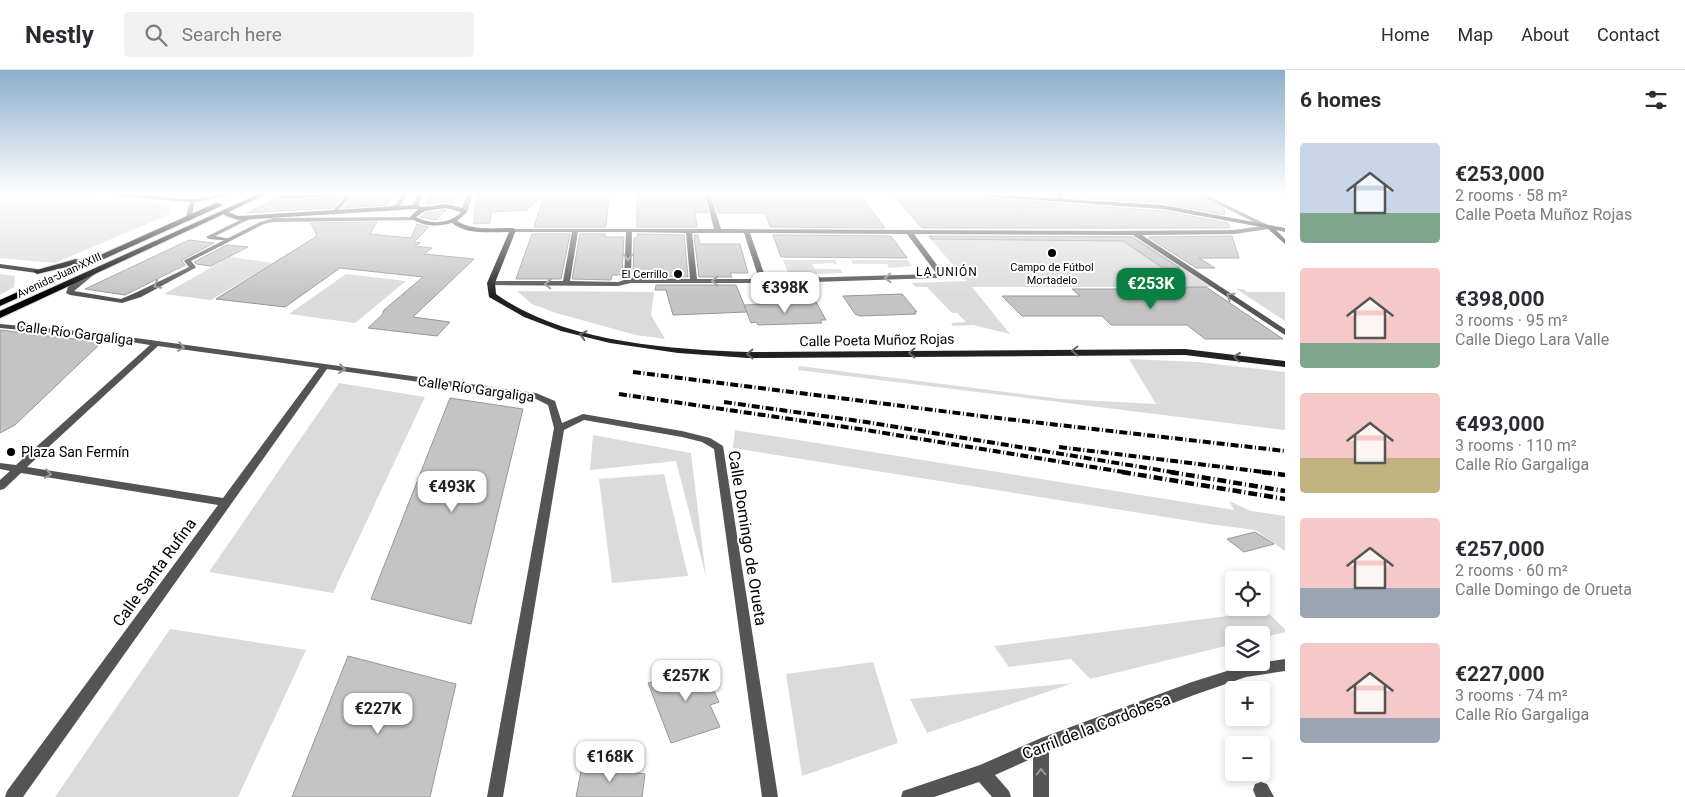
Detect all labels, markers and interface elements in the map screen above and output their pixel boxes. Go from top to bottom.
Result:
search box [124,12,474,57]
text: Nestly [25,21,94,49]
icon: search [142,21,170,49]
text: Search here [182,23,282,46]
text: Home [1381,24,1430,45]
text: Map [1458,24,1493,45]
text: About [1521,24,1569,45]
text: Contact [1597,24,1660,45]
icon: filters [1642,86,1670,114]
text: 6 homes [1300,88,1381,112]
text: €253,000 [1455,162,1545,186]
icon: home [1340,163,1400,223]
text: 2 rooms · 58 m² [1455,186,1568,205]
text: Calle Poeta Muñoz Rojas [1455,205,1632,224]
marker: Campo de Fútbol Mortadelo [1046,247,1058,259]
street label: Avenida Juan XXIII [15,250,103,301]
one-way arrow [622,253,633,261]
place label: Campo de Fútbol Mortadelo [1010,261,1094,287]
district label: LA UNIÓN [916,264,978,279]
place label: El Cerrillo [622,268,668,281]
marker: El Cerrillo [672,268,684,280]
pin: €253K [1116,268,1186,310]
pin: €398K [750,272,820,314]
one-way arrow [883,273,891,283]
text: €253K [1128,274,1174,293]
one-way arrow [710,276,718,286]
text: €398K [762,278,808,297]
one-way arrow [154,279,163,289]
one-way arrow [543,279,551,289]
text: €398,000 [1455,287,1545,311]
icon: home [1340,288,1400,348]
one-way arrow [1226,293,1235,303]
text: 3 rooms · 95 m² [1455,311,1568,330]
street label: Calle Río Gargaliga [16,318,134,348]
one-way arrow [580,330,588,340]
text: Calle Diego Lara Valle [1455,330,1609,349]
street label: Calle Poeta Muñoz Rojas [799,331,955,349]
one-way arrow [178,341,186,352]
one-way arrow [1070,346,1078,357]
one-way arrow [908,348,916,358]
one-way arrow [745,349,753,359]
one-way arrow [1232,352,1240,363]
one-way arrow [338,364,347,374]
street label: Calle Río Gargaliga [417,373,535,405]
text: €493,000 [1455,412,1545,436]
icon: home [1340,413,1400,473]
text: 3 rooms · 110 m² [1455,436,1577,455]
place label: Plaza San Fermín [21,444,129,460]
marker: Plaza San Fermín [5,446,17,458]
street label: Calle Domingo de Orueta [724,449,771,627]
text: Calle Río Gargaliga [1455,455,1589,474]
one-way arrow [44,468,52,478]
pin: €493K [417,470,487,513]
text: €493K [429,477,475,496]
street label: Calle Santa Rufina [109,514,200,630]
text: €257,000 [1455,537,1545,561]
icon: home [1340,538,1400,598]
text: 2 rooms · 60 m² [1455,561,1568,580]
map controls [1225,571,1270,781]
button: locate [1225,571,1270,616]
text: Calle Domingo de Orueta [1455,580,1632,599]
button: layers [1225,626,1270,671]
pin: €257K [651,660,721,702]
text: €227,000 [1455,662,1545,686]
icon: home [1340,663,1400,723]
text: €257K [663,666,709,685]
button: + [1225,681,1270,726]
text: 3 rooms · 74 m² [1455,686,1568,705]
street label: Carril de la Cordobesa [1019,689,1173,763]
pin: €227K [343,692,413,735]
text: €227K [355,699,401,718]
text: Calle Río Gargaliga [1455,705,1589,724]
button: − [1225,736,1270,781]
pin: €168K [575,740,645,783]
text: €168K [587,747,633,766]
one-way arrow [1036,767,1046,775]

